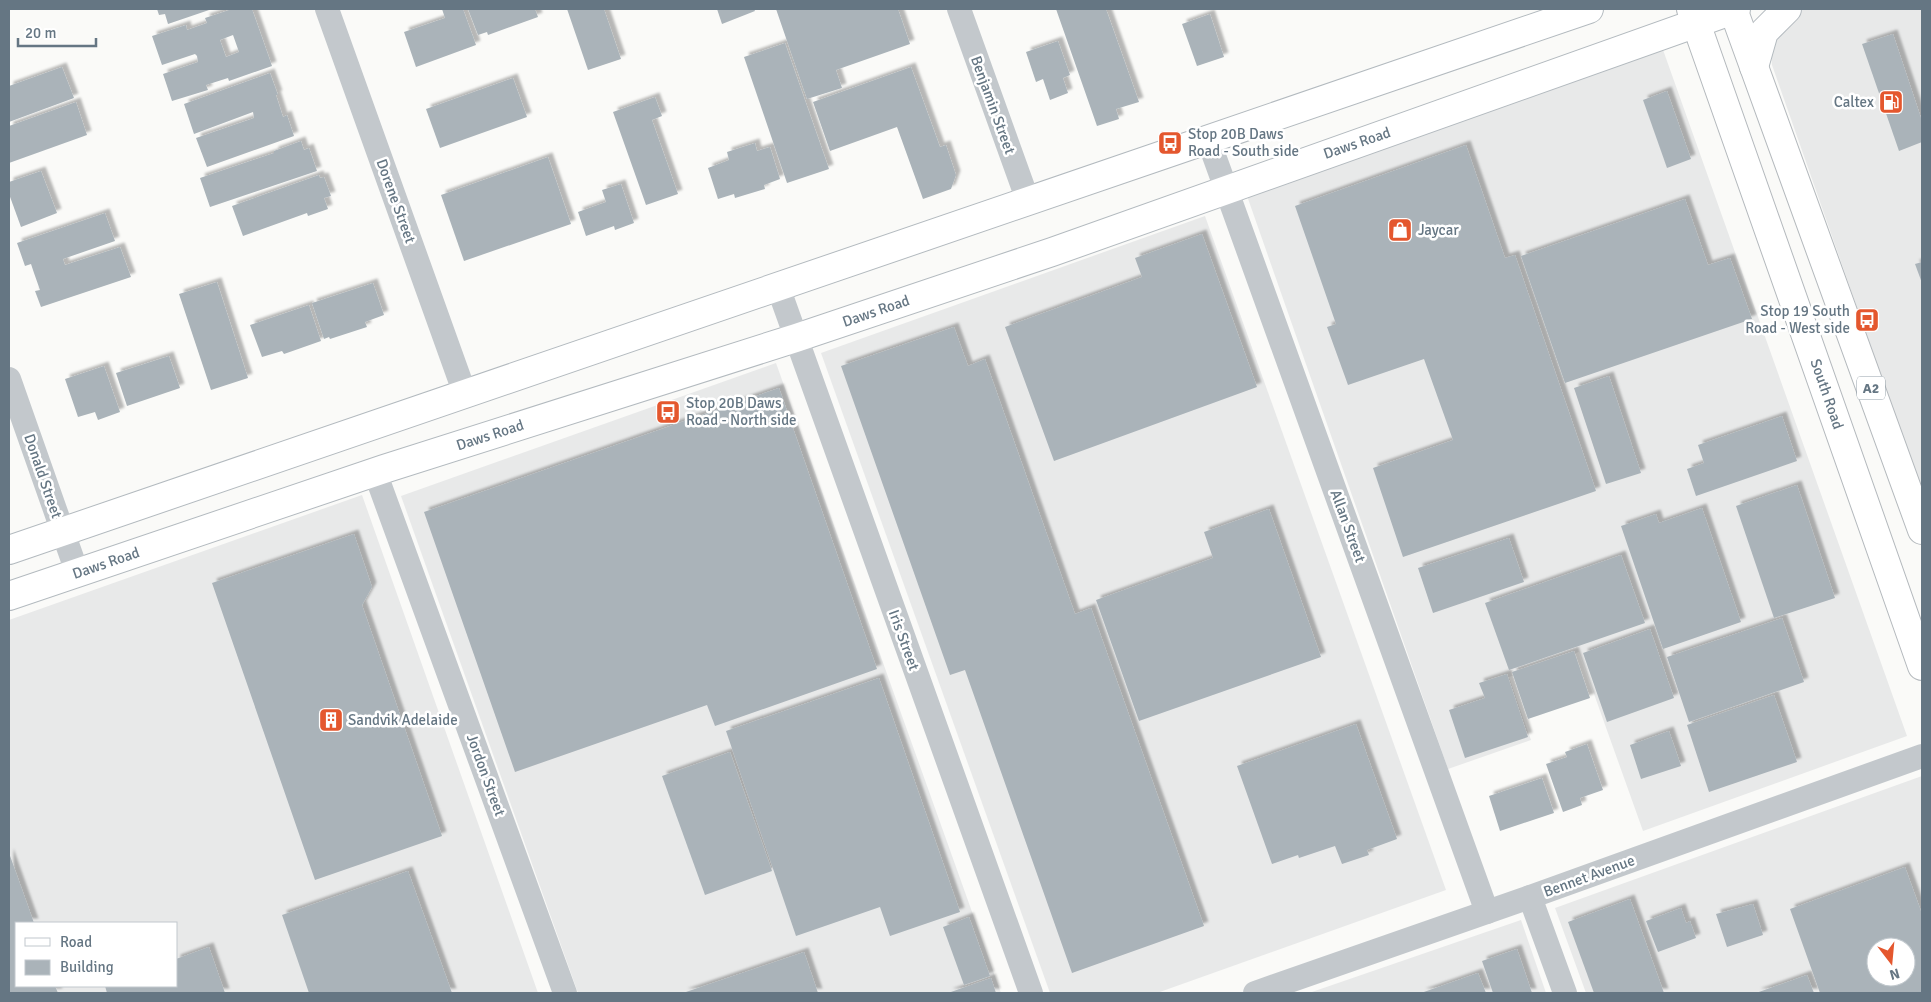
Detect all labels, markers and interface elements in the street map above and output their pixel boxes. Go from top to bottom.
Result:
scale bar [18,15,95,47]
text: 20 m [25,24,56,42]
street label: Benjamin Street [967,53,1019,157]
fuel station icon: Caltex [1878,89,1904,115]
place label: Caltex [1834,93,1874,111]
street label: Daws Road [1321,123,1393,163]
place label: Stop 20B Daws Road - South side [1188,125,1299,160]
bus stop icon: Stop 20B Daws Road - South side [1157,130,1183,156]
street label: Dorene Street [372,156,420,246]
shop icon: Jaycar [1387,217,1413,243]
place label: Jaycar [1418,221,1459,239]
street label: Daws Road [840,291,912,331]
place label: Stop 19 South Road - West side [1745,302,1850,337]
bus stop icon: Stop 19 South Road - West side [1854,307,1880,333]
street label: South Road [1807,356,1847,432]
road number: A2 [1857,376,1885,399]
place label: Stop 20B Daws Road - North side [686,394,797,429]
bus stop icon: Stop 20B Daws Road - North side [655,399,681,425]
street label: Daws Road [454,416,526,454]
street label: Donald Street [20,431,66,521]
street label: Allan Street [1327,487,1369,565]
street label: Daws Road [70,543,142,583]
street label: Iris Street [885,607,923,673]
building icon: Sandvik Adelaide [318,707,344,733]
place label: Sandvik Adelaide [348,711,458,729]
street label: Jordon Street [463,731,509,819]
street label: Bennet Avenue [1541,851,1637,901]
legend [15,922,178,987]
text: Road [60,933,92,951]
north arrow [1866,937,1916,987]
text: Building [60,958,114,976]
text: N [1887,965,1901,984]

